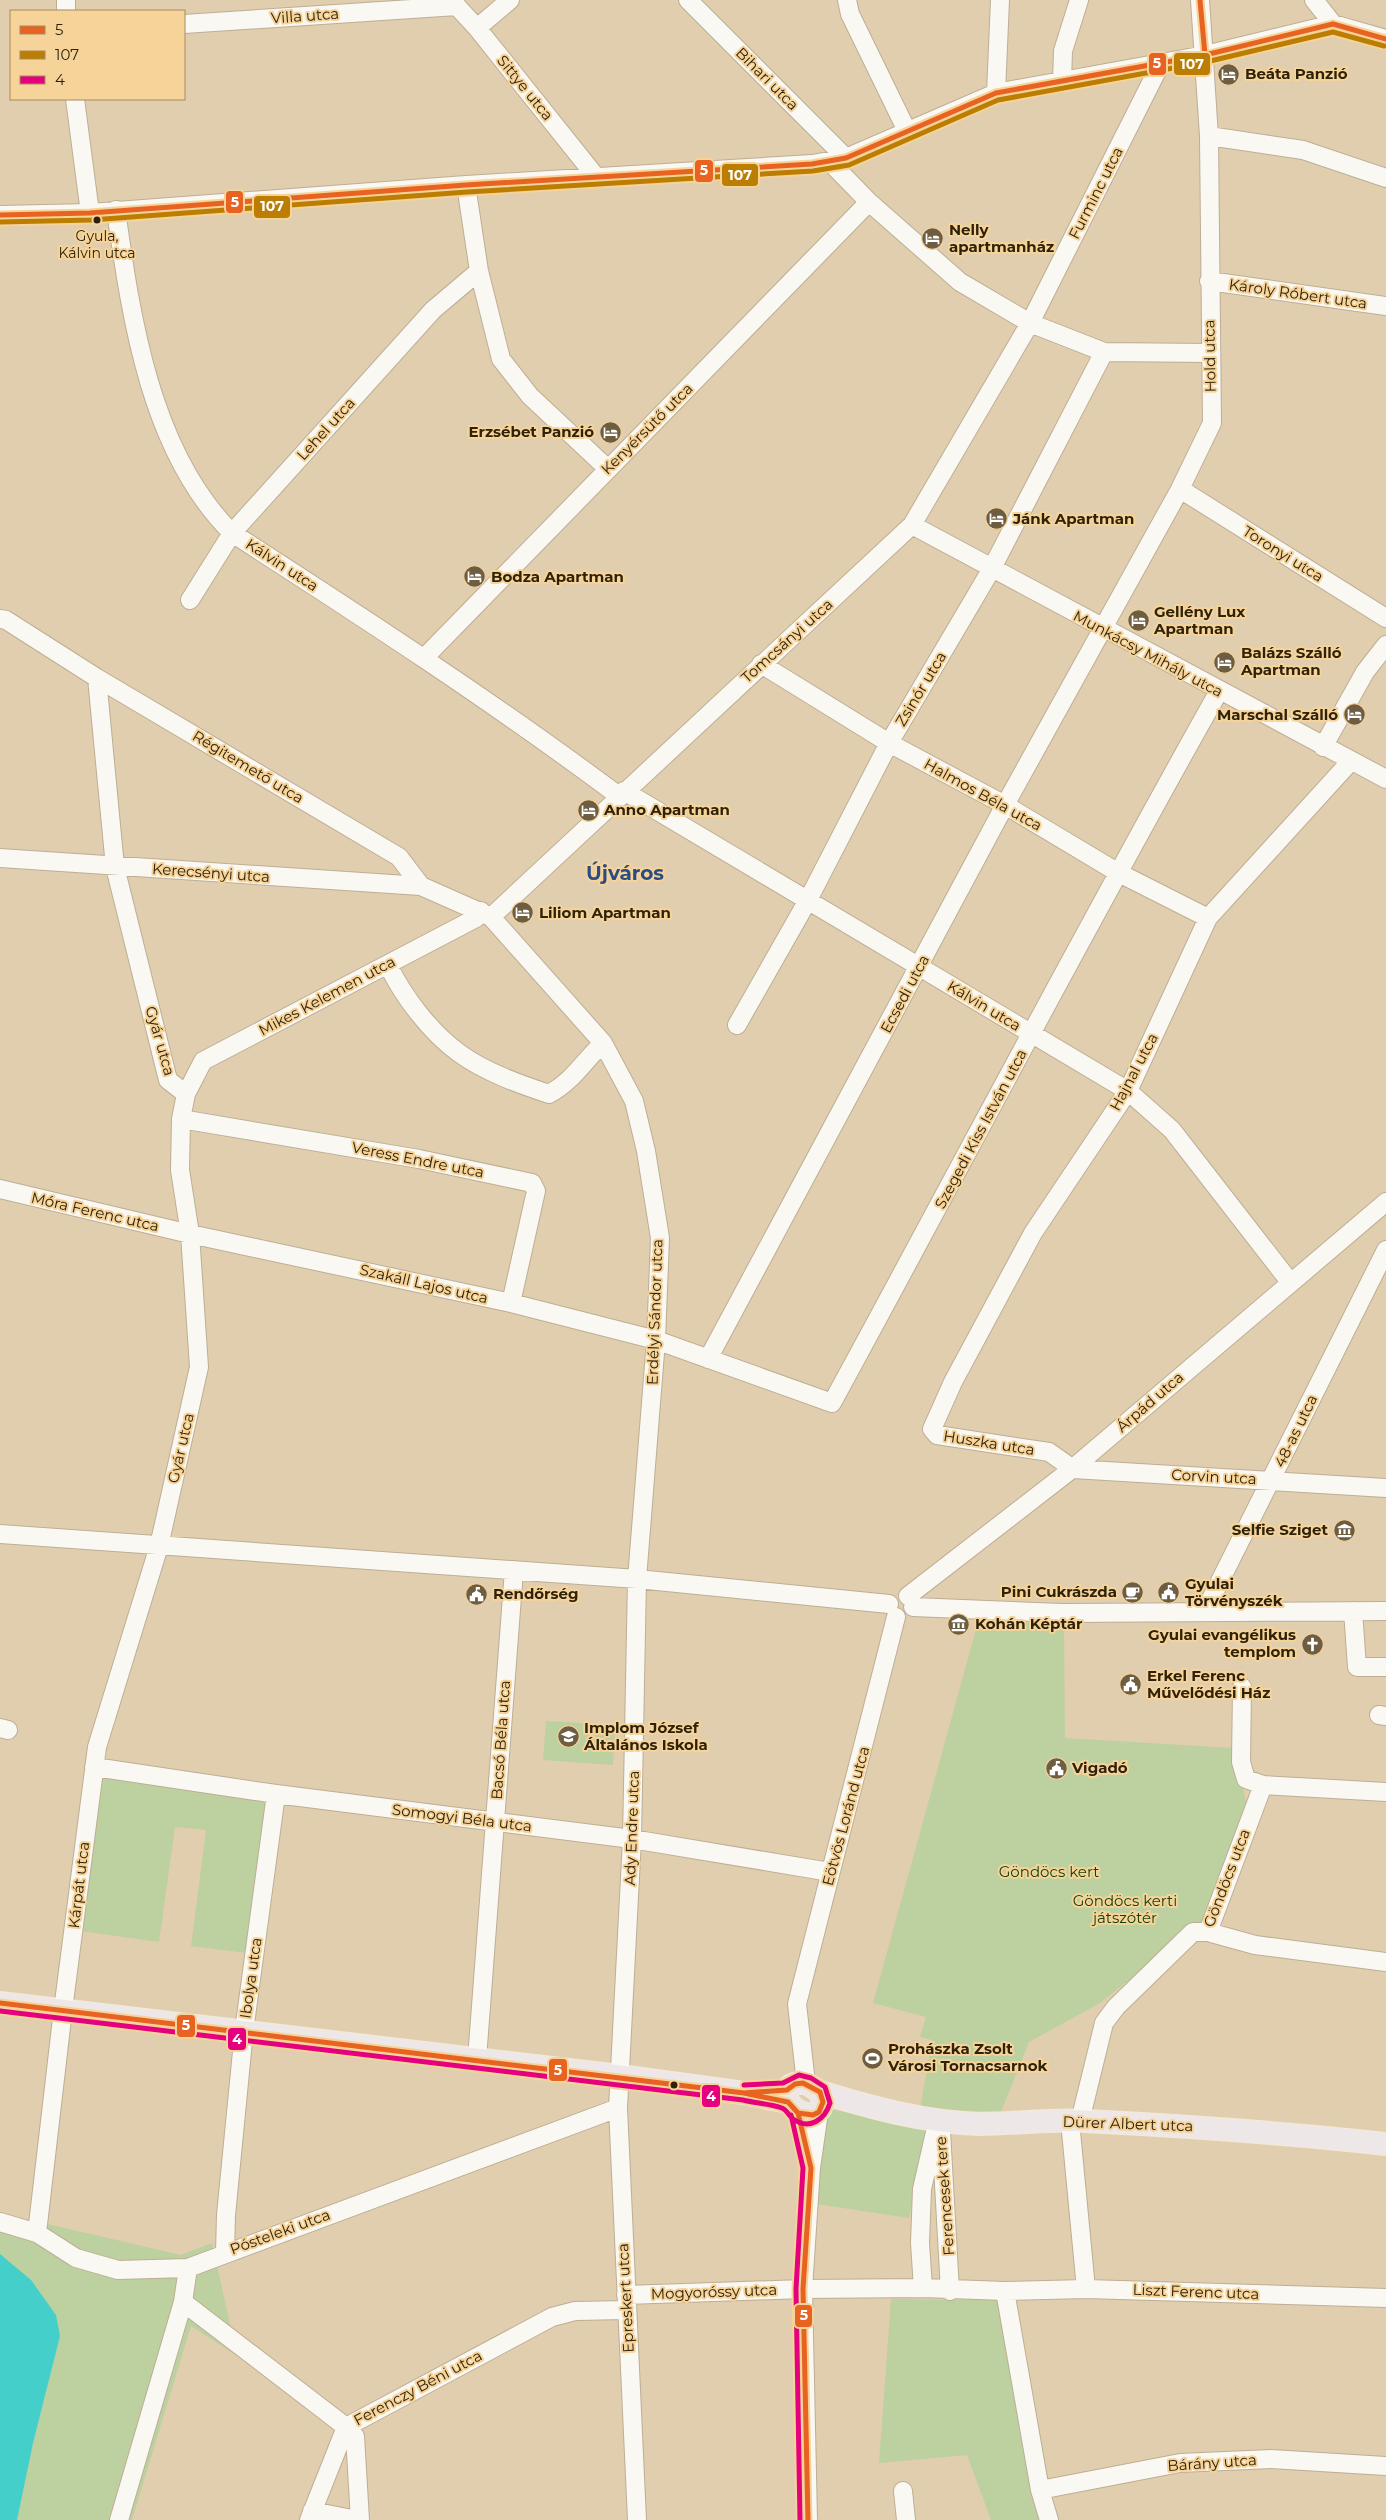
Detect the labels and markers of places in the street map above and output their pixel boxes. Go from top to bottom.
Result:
hotel icon: Beáta Panzió [1217,62,1241,86]
place label: Beáta Panzió [1245,64,1348,83]
marker: Gyula, Kálvin utca [92,215,102,225]
place label: Nelly apartmanház [949,220,1054,256]
place label: Gyula, Kálvin utca [58,227,136,262]
hotel icon: Nelly apartmanház [921,227,945,251]
hotel icon: Erzsébet Panzió [598,420,622,444]
place label: Erzsébet Panzió [468,422,594,441]
hotel icon: Jánk Apartman [985,507,1009,531]
place label: Jánk Apartman [1012,509,1134,528]
hotel icon: Bodza Apartman [463,565,487,589]
place label: Bodza Apartman [491,567,624,586]
place label: Gellény Lux Apartman [1153,602,1245,638]
hotel icon: Gellény Lux Apartman [1126,609,1150,633]
place label: Balázs Szálló Apartman [1240,643,1342,679]
hotel icon: Balázs Szálló Apartman [1213,650,1237,674]
hotel icon: Marschal Szálló [1342,703,1366,727]
place label: Marschal Szálló [1217,705,1338,724]
hotel icon: Anno Apartman [576,798,600,822]
place label: Anno Apartman [603,800,730,819]
hotel icon: Liliom Apartman [511,901,535,925]
place label: Liliom Apartman [539,903,671,922]
museum icon: Selfie Sziget [1332,1518,1356,1542]
place label: Selfie Sziget [1232,1520,1328,1539]
place label: Gyulai Törvényszék [1185,1574,1283,1610]
cafe icon: Pini Cukrászda [1121,1580,1145,1604]
public building icon: Gyulai Törvényszék [1157,1581,1181,1605]
public building icon: Rendőrség [465,1582,489,1606]
place label: Pini Cukrászda [1001,1582,1117,1601]
place label: Rendőrség [493,1584,579,1603]
museum icon: Kohán Képtár [947,1612,971,1636]
place label: Kohán Képtár [975,1614,1083,1633]
place label: Gyulai evangélikus templom [1148,1625,1296,1661]
church icon: Gyulai evangélikus templom [1300,1632,1324,1656]
place label: Erkel Ferenc Művelődési Ház [1147,1666,1270,1702]
public building icon: Erkel Ferenc Művelődési Ház [1119,1673,1143,1697]
place label: Implom József Általános Iskola [583,1718,708,1754]
school or university icon: Implom József Általános Iskola [556,1725,580,1749]
public building icon: Vigadó [1044,1756,1068,1780]
place label: Vigadó [1071,1758,1128,1777]
place label: Prohászka Zsolt Városi Tornacsarnok [887,2039,1048,2075]
sports icon: Prohászka Zsolt Városi Tornacsarnok [860,2046,884,2070]
unlabelled marker [669,2080,679,2090]

